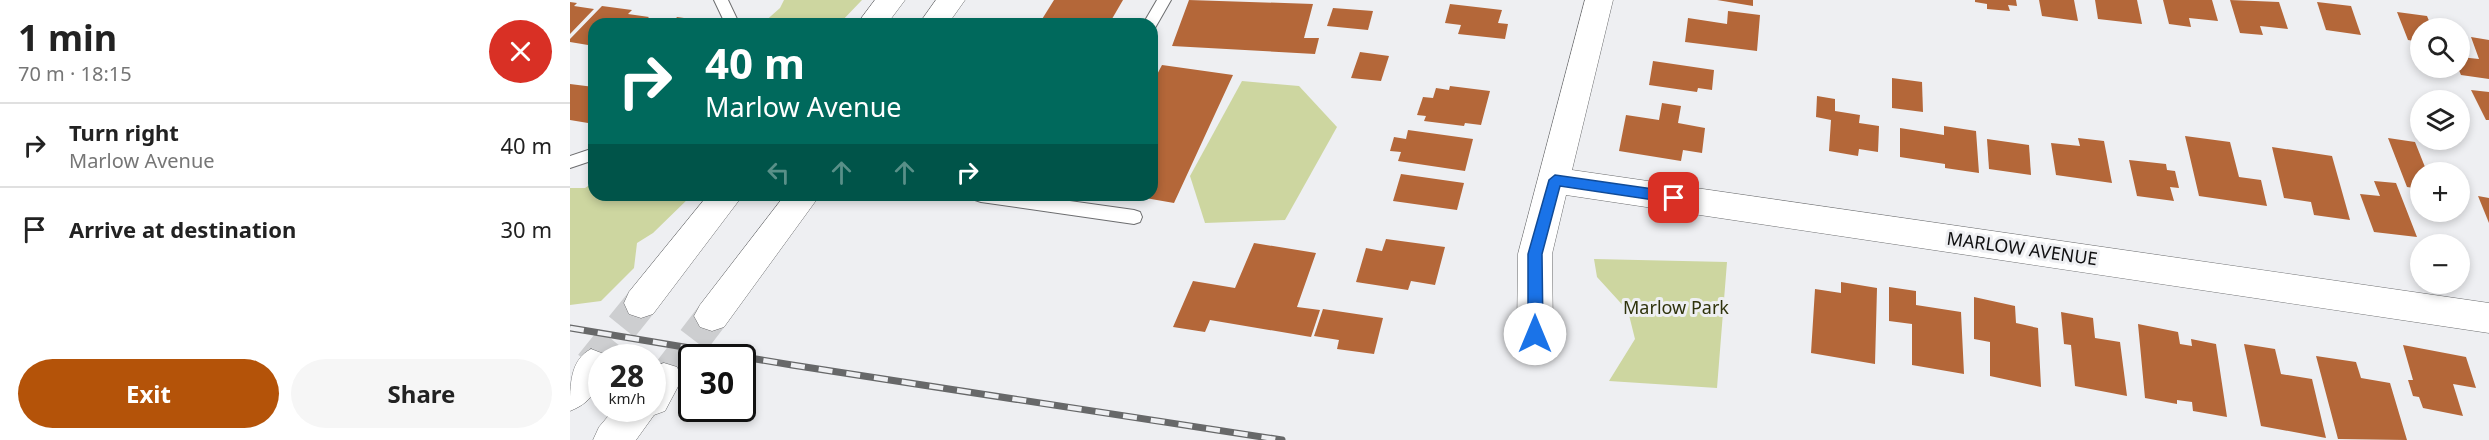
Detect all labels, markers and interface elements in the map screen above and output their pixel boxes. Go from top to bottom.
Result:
text: 1 min [18,13,117,62]
map controls [2410,18,2470,294]
button: search [2410,18,2470,78]
button: close [489,20,552,83]
text: 40 m [705,34,805,91]
icon: right [606,42,684,120]
text: 70 m · 18:15 [18,60,132,87]
text: Marlow Avenue [705,88,902,125]
button: layers [2410,90,2470,150]
text: Turn right [69,117,179,147]
icon: right [18,129,51,162]
text: 40 m [501,130,552,160]
text: Marlow Avenue [69,147,215,174]
icon: left [762,156,795,189]
icon: ahead [825,156,858,189]
icon: ahead [888,156,921,189]
icon: right [951,156,984,189]
button: + [2410,162,2470,222]
pin [1648,172,1699,223]
icon: arrive [1657,181,1690,214]
icon: arrive [18,213,51,246]
text: Arrive at destination [69,214,296,244]
text: 30 m [501,214,552,244]
street label: MARLOW AVENUE [1945,226,2099,270]
button: − [2410,234,2470,294]
park label: Marlow Park [1623,295,1729,319]
position arrow [1503,302,1567,366]
speed limit sign: 30 [678,344,756,422]
text: 28 [610,355,644,396]
button: Exit [18,359,279,428]
button: Share [291,359,552,428]
text: km/h [609,388,645,408]

